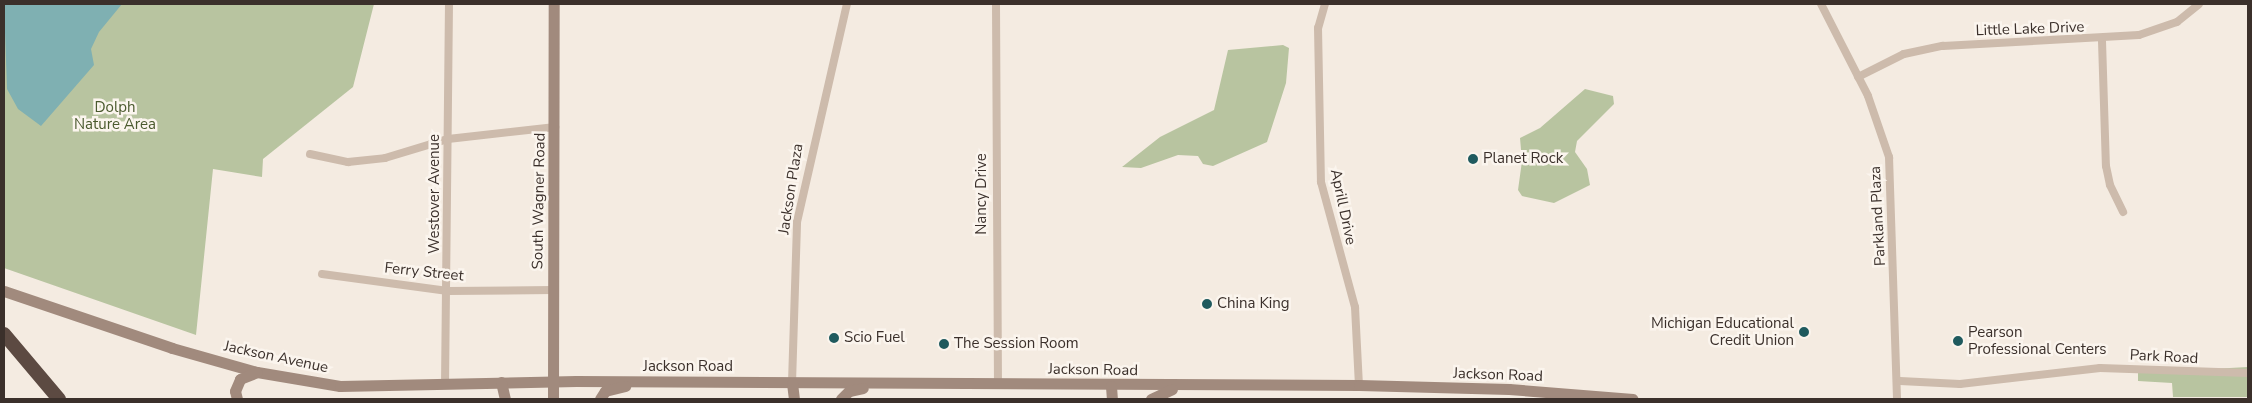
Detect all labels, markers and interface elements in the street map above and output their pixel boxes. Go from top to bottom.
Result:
street label: Little Lake Drive [1975,18,2085,40]
park label: Dolph Nature Area [74,98,156,133]
street label: South Wagner Road [529,133,549,269]
street label: Westover Avenue [426,134,444,254]
street label: Jackson Plaza [775,142,807,236]
place label: Planet Rock [1483,150,1563,168]
street label: Nancy Drive [973,153,991,235]
marker: Planet Rock [1467,153,1479,165]
street label: Parkland Plaza [1866,166,1890,266]
street label: Aprill Drive [1326,168,1360,246]
street label: Ferry Street [383,259,465,285]
place label: China King [1217,295,1290,313]
marker: China King [1201,298,1213,310]
place label: Michigan Educational Credit Union [1651,314,1794,349]
place label: Pearson Professional Centers [1968,323,2106,358]
marker: Michigan Educational Credit Union [1798,326,1810,338]
place label: Scio Fuel [844,329,905,347]
marker: Scio Fuel [828,332,840,344]
place label: The Session Room [954,335,1079,353]
marker: Pearson Professional Centers [1952,335,1964,347]
street label: Jackson Avenue [222,337,330,377]
marker: The Session Room [938,338,950,350]
street label: Park Road [2129,346,2199,368]
street label: Jackson Road [643,358,733,376]
street label: Jackson Road [1048,360,1138,380]
street label: Jackson Road [1453,364,1543,386]

